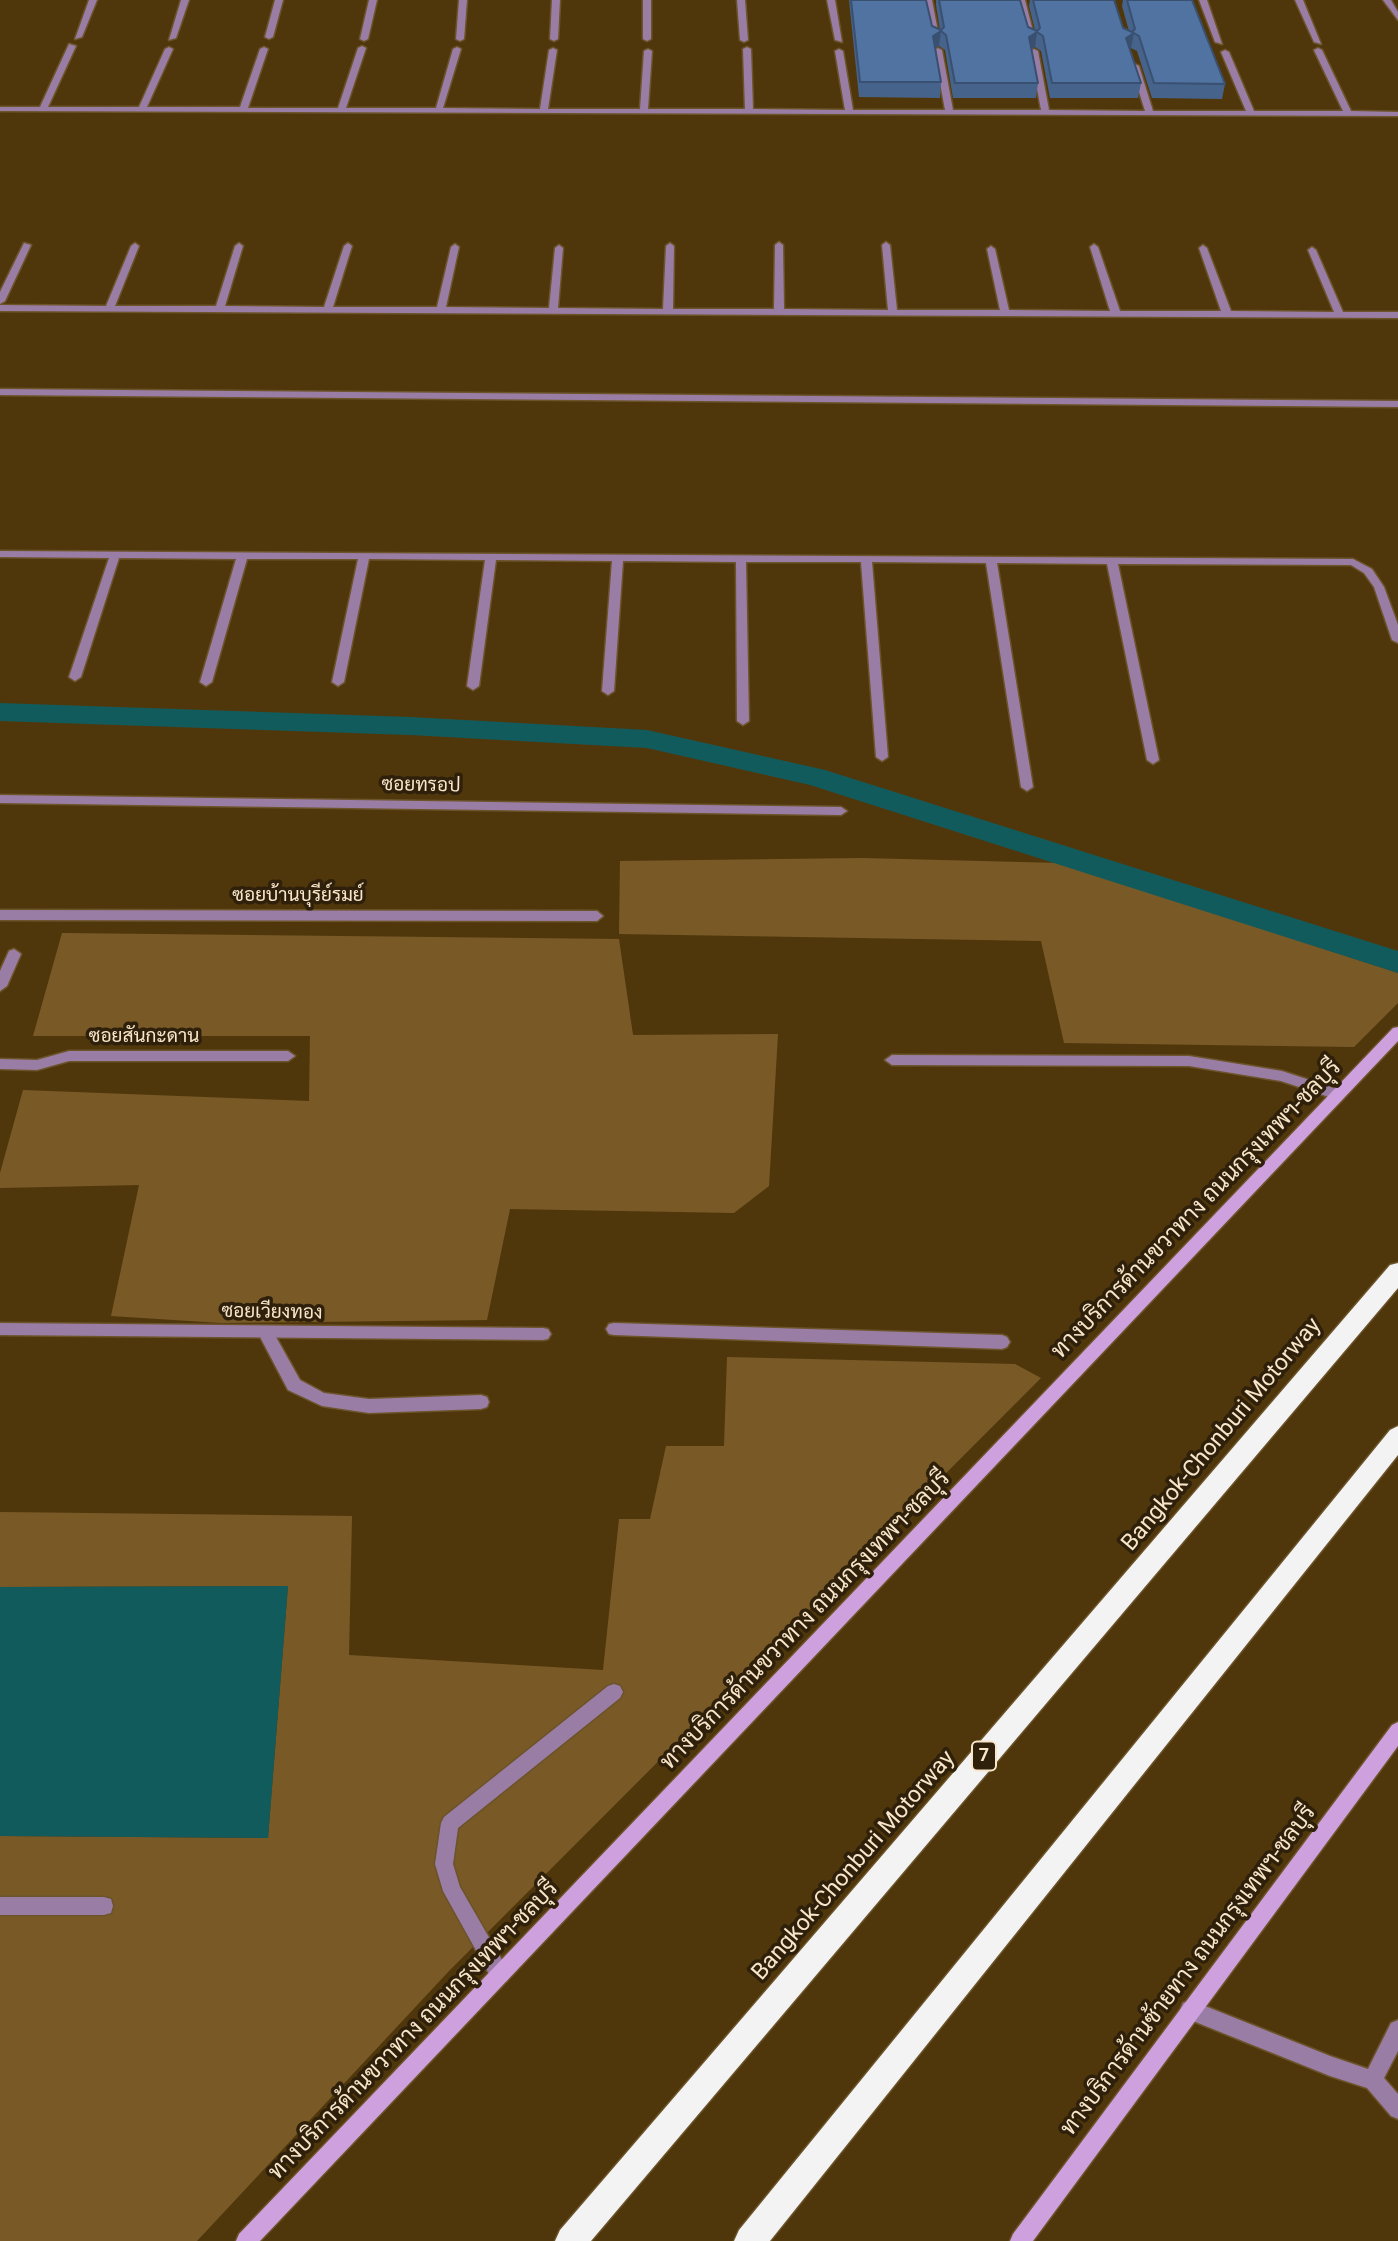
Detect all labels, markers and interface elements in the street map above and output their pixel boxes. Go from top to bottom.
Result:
street label: ซอยทรอป [381,774,461,798]
street label: ซอยบ้านบุรีย์รมย์ [232,885,364,907]
street label: ซอยสันกะดาน [89,1026,199,1048]
street label: ทางบริการด้านขวาทาง ถนนกรุงเทพฯ-ชลบุรี [1046,1055,1348,1365]
street label: ซอยเวียงทอง [221,1301,323,1325]
street label: Bangkok-Chonburi Motorway [1116,1313,1328,1557]
street label: ทางบริการด้านขวาทาง ถนนกรุงเทพฯ-ชลบุรี [655,1466,957,1776]
road number: 7 [972,1742,996,1770]
street label: Bangkok-Chonburi Motorway [747,1745,961,1987]
street label: ทางบริการด้านซ้ายทาง ถนนกรุงเทพฯ-ชลบุรี [1056,1800,1322,2142]
street label: ทางบริการด้านขวาทาง ถนนกรุงเทพฯ-ชลบุรี [263,1876,565,2186]

